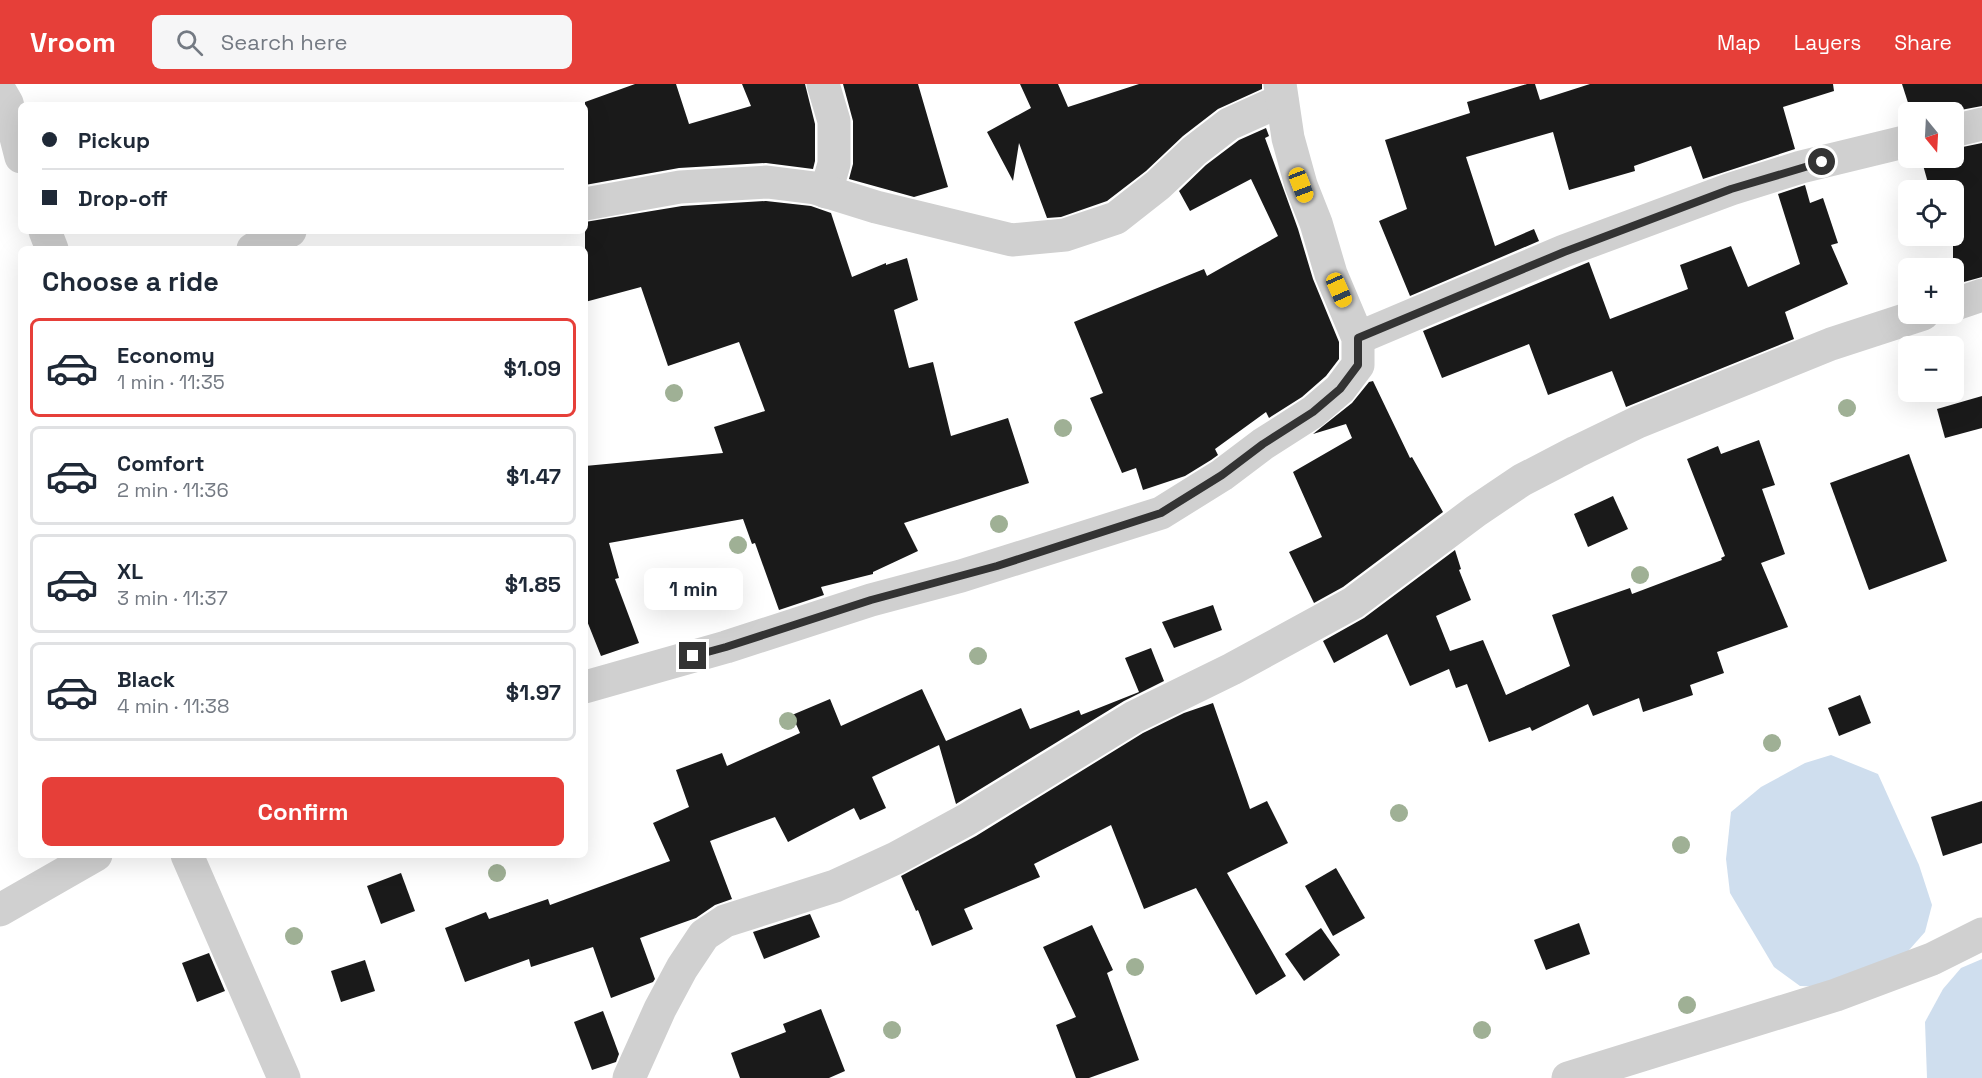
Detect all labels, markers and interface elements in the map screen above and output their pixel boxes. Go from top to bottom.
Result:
search box [152,15,572,69]
text: Vroom [30,24,116,60]
icon: search [173,26,206,59]
text: Search here [221,28,348,56]
text: Map [1717,29,1761,56]
text: Layers [1794,29,1861,56]
text: Share [1894,29,1952,56]
north arrow [1898,102,1964,168]
map controls [1898,102,1964,402]
text: Pickup [78,126,150,154]
route start [1808,148,1835,175]
car [1286,165,1316,205]
button: locate [1898,180,1964,246]
text: Drop-off [78,184,168,212]
button: + [1898,258,1964,324]
text: Choose a ride [42,264,219,299]
car [1323,270,1355,310]
button: − [1898,336,1964,402]
icon: car [45,341,99,395]
text: Economy [117,341,215,369]
text: $1.09 [504,354,561,382]
text: 1 min · 11:35 [117,369,225,395]
icon: car [45,449,99,503]
text: Comfort [117,449,205,477]
text: $1.47 [506,462,561,490]
text: 2 min · 11:36 [117,477,229,503]
icon: car [45,557,99,611]
text: XL [117,557,143,585]
callout: 1 min [644,569,742,611]
text: $1.85 [505,570,561,598]
text: 1 min [669,576,718,602]
text: 3 min · 11:37 [117,585,228,611]
route end [679,642,706,669]
icon: car [45,665,99,719]
text: Black [117,665,175,693]
text: $1.97 [506,678,561,706]
text: 4 min · 11:38 [117,693,229,719]
button: Confirm [42,777,564,846]

